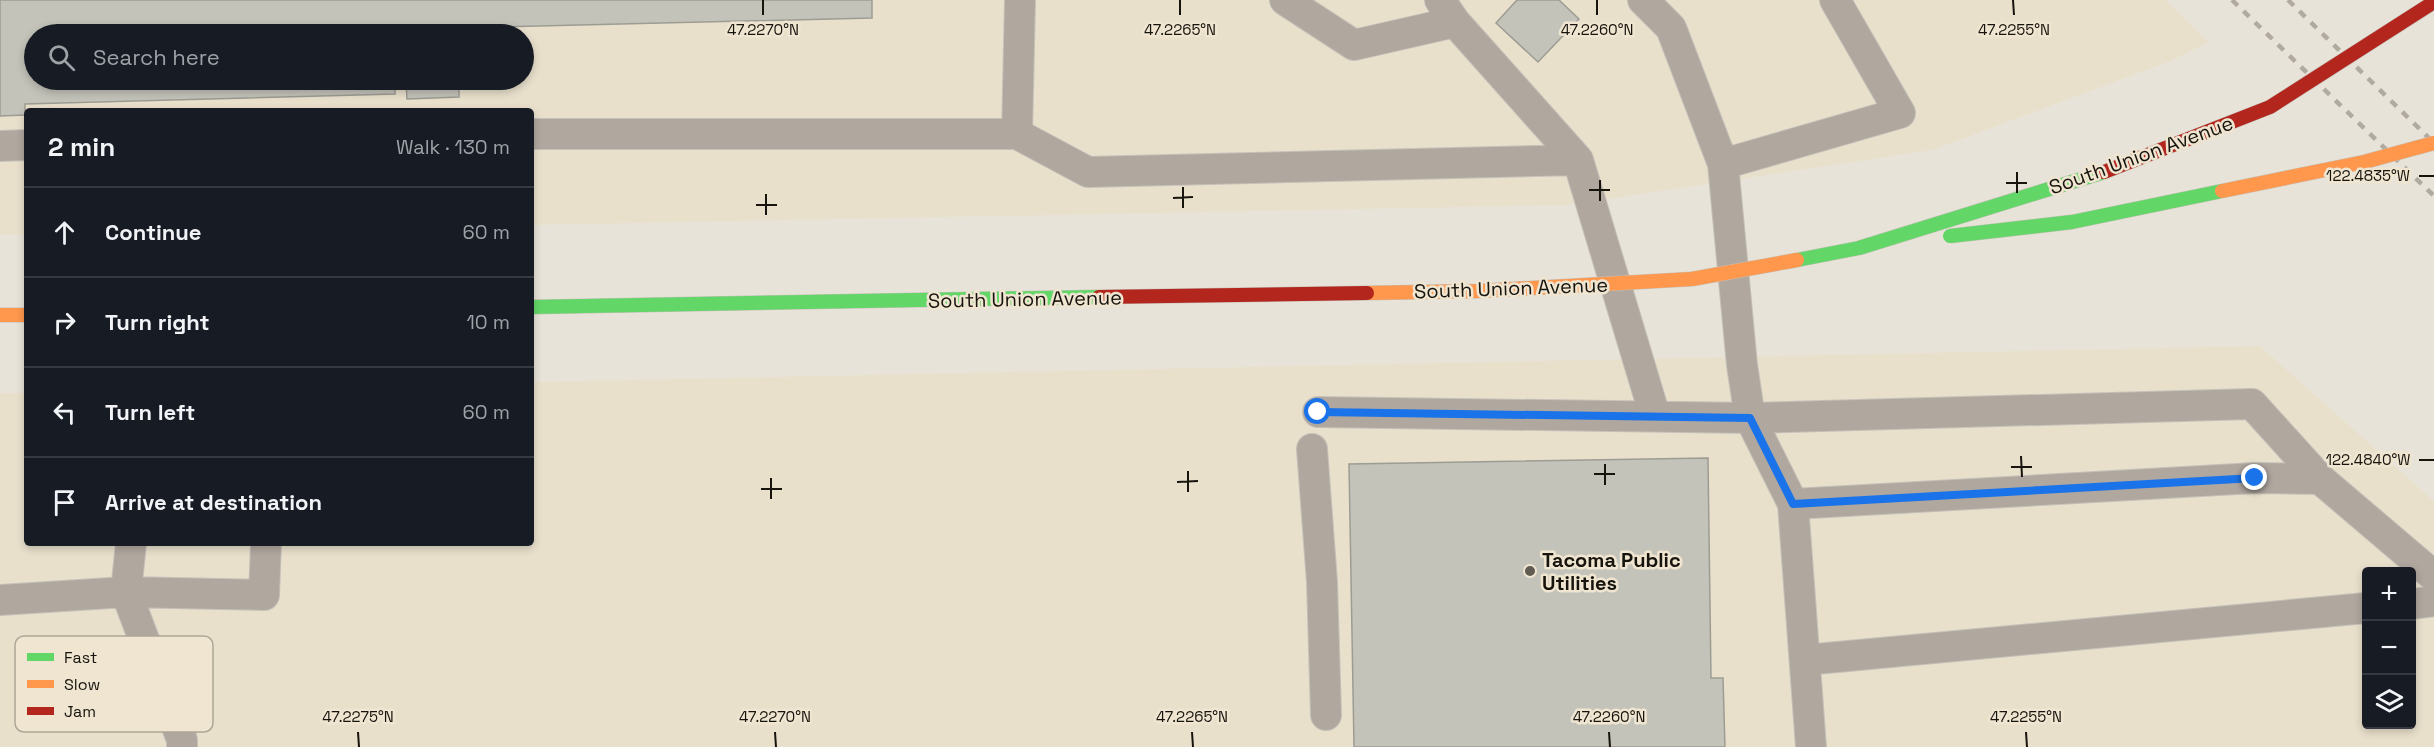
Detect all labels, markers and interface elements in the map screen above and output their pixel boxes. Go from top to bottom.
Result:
text: 47.2270°N [727,20,799,39]
text: 47.2265°N [1144,20,1216,39]
text: 47.2260°N [1561,20,1633,39]
text: 47.2255°N [1978,20,2050,39]
search box [24,24,534,90]
icon: search [45,41,78,74]
text: Search here [93,43,220,71]
street label: South Union Avenue [2045,110,2237,200]
text: 2 min [48,130,115,164]
text: Walk · 130 m [396,134,510,160]
text: 122.4835°W [2326,166,2410,185]
icon: ahead [48,216,81,249]
text: Continue [105,218,201,246]
text: 60 m [463,219,510,245]
street label: South Union Avenue [1414,272,1608,304]
street label: South Union Avenue [928,284,1122,314]
icon: right [48,306,81,339]
text: Turn right [105,308,210,336]
text: 10 m [466,309,510,335]
icon: left [48,396,81,429]
text: Turn left [105,398,195,426]
route start [1304,398,1330,424]
text: 60 m [463,399,510,425]
text: 122.4840°W [2326,450,2410,469]
route end [2241,464,2267,490]
icon: arrive [48,486,81,519]
text: Arrive at destination [105,488,322,516]
place label: Tacoma Public Utilities [1542,547,1681,596]
marker: Tacoma Public Utilities [1523,564,1537,578]
map controls [2362,567,2416,729]
button: + [2362,567,2416,621]
button: − [2362,621,2416,675]
legend [15,636,213,732]
text: Fast [64,647,97,668]
text: Slow [64,674,100,695]
button: layers [2362,675,2416,729]
text: Jam [64,701,96,722]
text: 47.2275°N [322,707,394,726]
text: 47.2270°N [739,707,811,726]
text: 47.2265°N [1156,707,1228,726]
text: 47.2260°N [1573,707,1645,726]
text: 47.2255°N [1990,707,2062,726]

